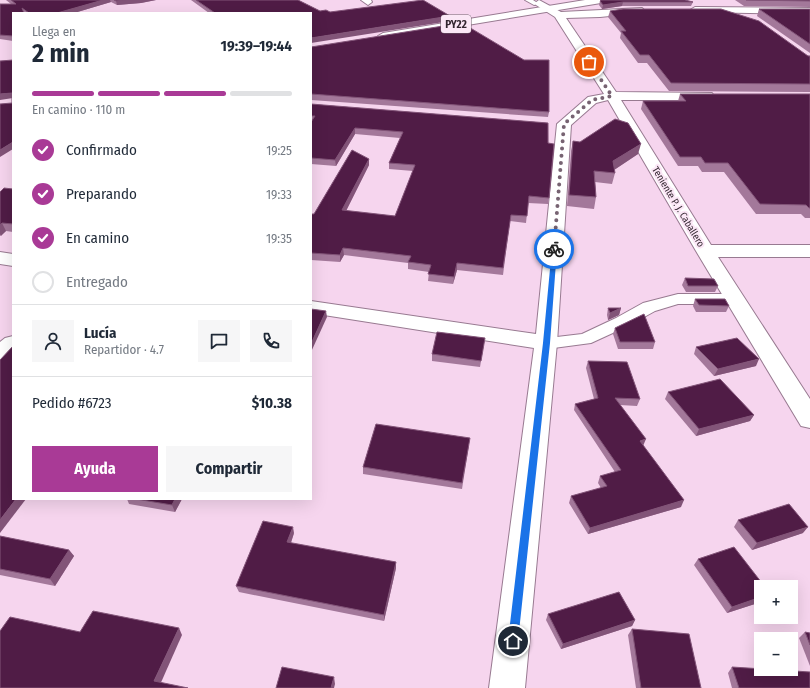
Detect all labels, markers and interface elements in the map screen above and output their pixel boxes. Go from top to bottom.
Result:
road number: PY22 [441,15,471,33]
text: Llega en [32,24,76,39]
text: 19:39–19:44 [221,37,292,55]
text: 2 min [32,38,90,69]
pin [572,45,606,79]
icon: bag [578,51,600,73]
text: En camino · 110 m [32,102,125,117]
icon: check [32,139,54,161]
text: Confirmado [66,141,137,159]
text: 19:25 [266,143,292,158]
street label: Teniente P. J. Caballero [649,165,707,249]
icon: check [32,183,54,205]
text: Preparando [66,185,137,203]
text: 19:33 [266,187,292,202]
icon: check [32,227,54,249]
text: En camino [66,229,129,247]
courier [534,229,574,269]
text: 19:35 [266,231,292,246]
icon: bike [543,238,565,260]
text: Entregado [66,273,128,291]
button: person [32,320,74,362]
button: chat [198,320,240,362]
button: phone [250,320,292,362]
text: Lucía [84,324,116,342]
text: Repartidor · 4.7 [84,342,164,357]
text: Pedido #6723 [32,394,112,412]
text: $10.38 [252,394,292,412]
button: Ayuda [32,446,158,492]
button: Compartir [166,446,292,492]
map controls [754,580,798,676]
button: + [754,580,798,624]
pin [496,624,530,658]
icon: home [502,630,524,652]
button: − [754,632,798,676]

